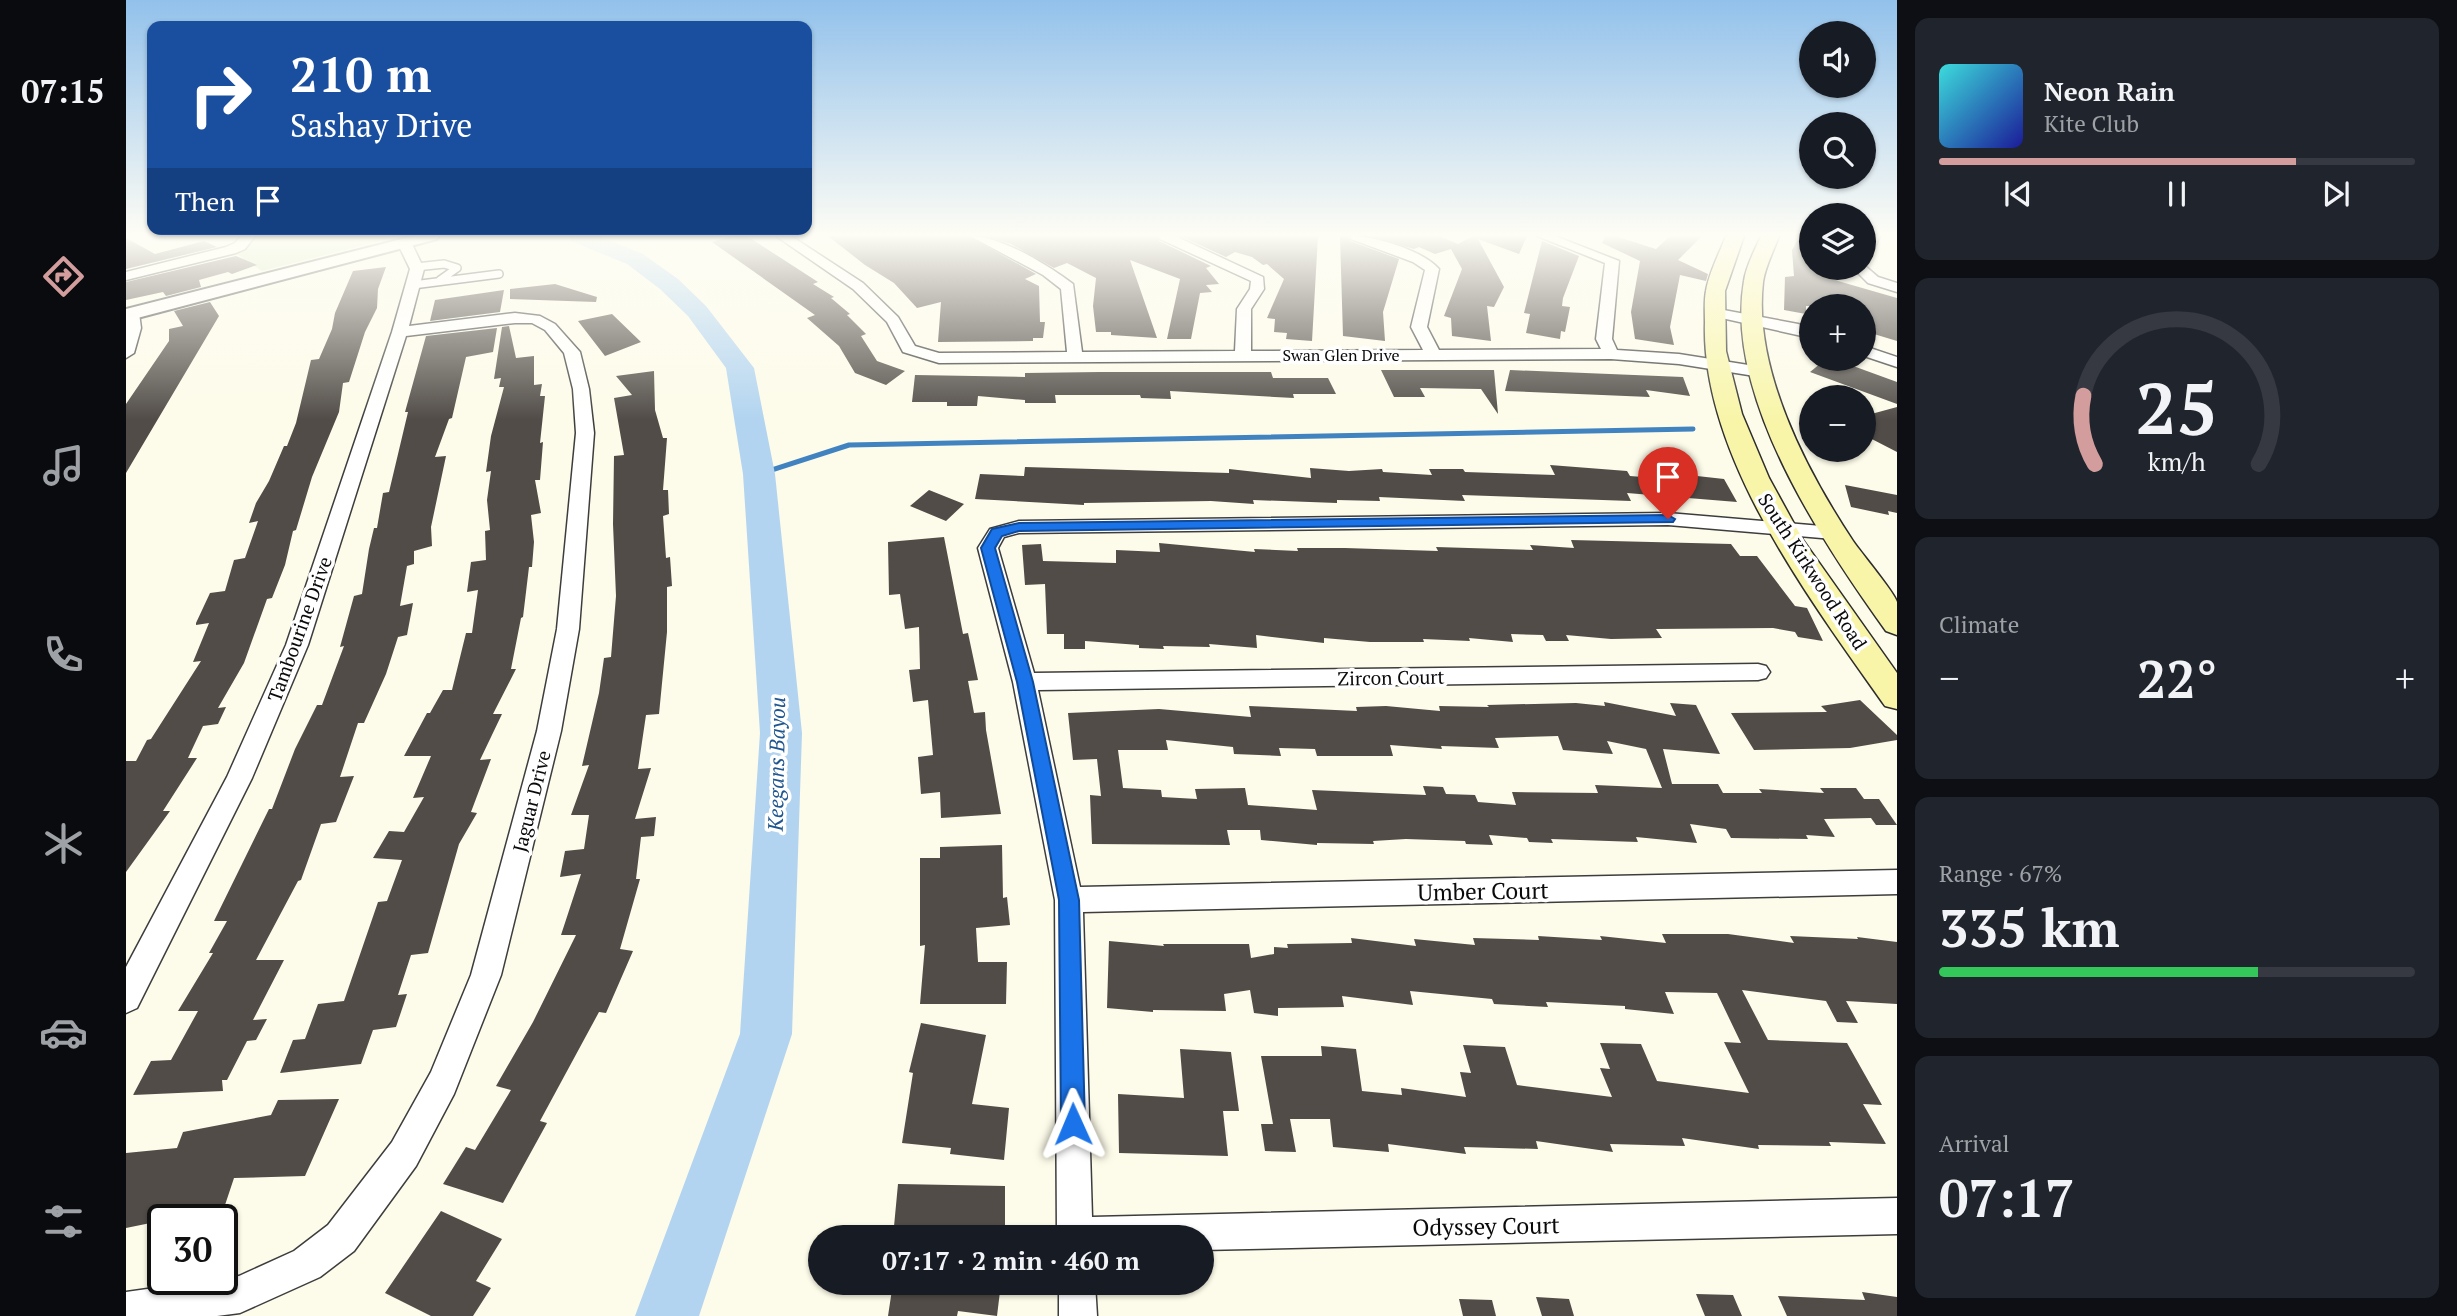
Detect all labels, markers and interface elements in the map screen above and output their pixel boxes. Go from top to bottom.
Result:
map controls [1799,21,1876,462]
button: sound [1799,21,1876,98]
text: 210 m [290,41,432,106]
icon: right [175,49,266,140]
text: 07:15 [21,70,105,112]
text: Neon Rain [2044,74,2175,108]
text: Sashay Drive [290,104,472,146]
text: Kite Club [2044,108,2139,139]
button: search [1799,112,1876,189]
icon: previous [1999,175,2037,213]
icon: pause [2158,175,2196,213]
icon: next [2317,175,2355,213]
icon: arrive [249,182,287,220]
text: Then [175,184,235,218]
button: layers [1799,203,1876,280]
icon: directions [39,252,88,301]
button: + [1799,294,1876,371]
street label: Swan Glen Drive [1282,344,1400,366]
text: 25 [2136,359,2218,456]
button: − [1799,385,1876,462]
icon: music [39,441,88,490]
text: km/h [2148,445,2206,478]
pin [1638,447,1698,519]
icon: arrive [1649,458,1687,496]
street label: South Kirkwood Road [1753,488,1873,654]
street label: Tambourine Drive [261,553,337,705]
text: Climate [1939,609,2019,640]
icon: phone [39,630,88,679]
text: 22° [2137,644,2217,713]
text: − [1939,653,1959,703]
text: + [2395,653,2415,703]
street label: Zircon Court [1337,664,1445,690]
water label: Keegans Bayou [761,697,791,832]
street label: Jaguar Drive [506,748,556,854]
icon: climate [39,819,88,868]
text: Range · 67% [1939,858,2062,889]
street label: Umber Court [1417,874,1549,908]
text: 335 km [1939,893,2120,962]
icon: car [39,1008,88,1057]
position arrow [1036,1087,1110,1161]
text: Arrival [1939,1128,2010,1159]
text: 07:17 [1939,1163,2074,1232]
icon: filters [39,1197,88,1246]
speed limit sign: 30 [147,1204,238,1295]
street label: Odyssey Court [1412,1209,1560,1243]
text: 07:17 · 2 min · 460 m [882,1243,1140,1277]

